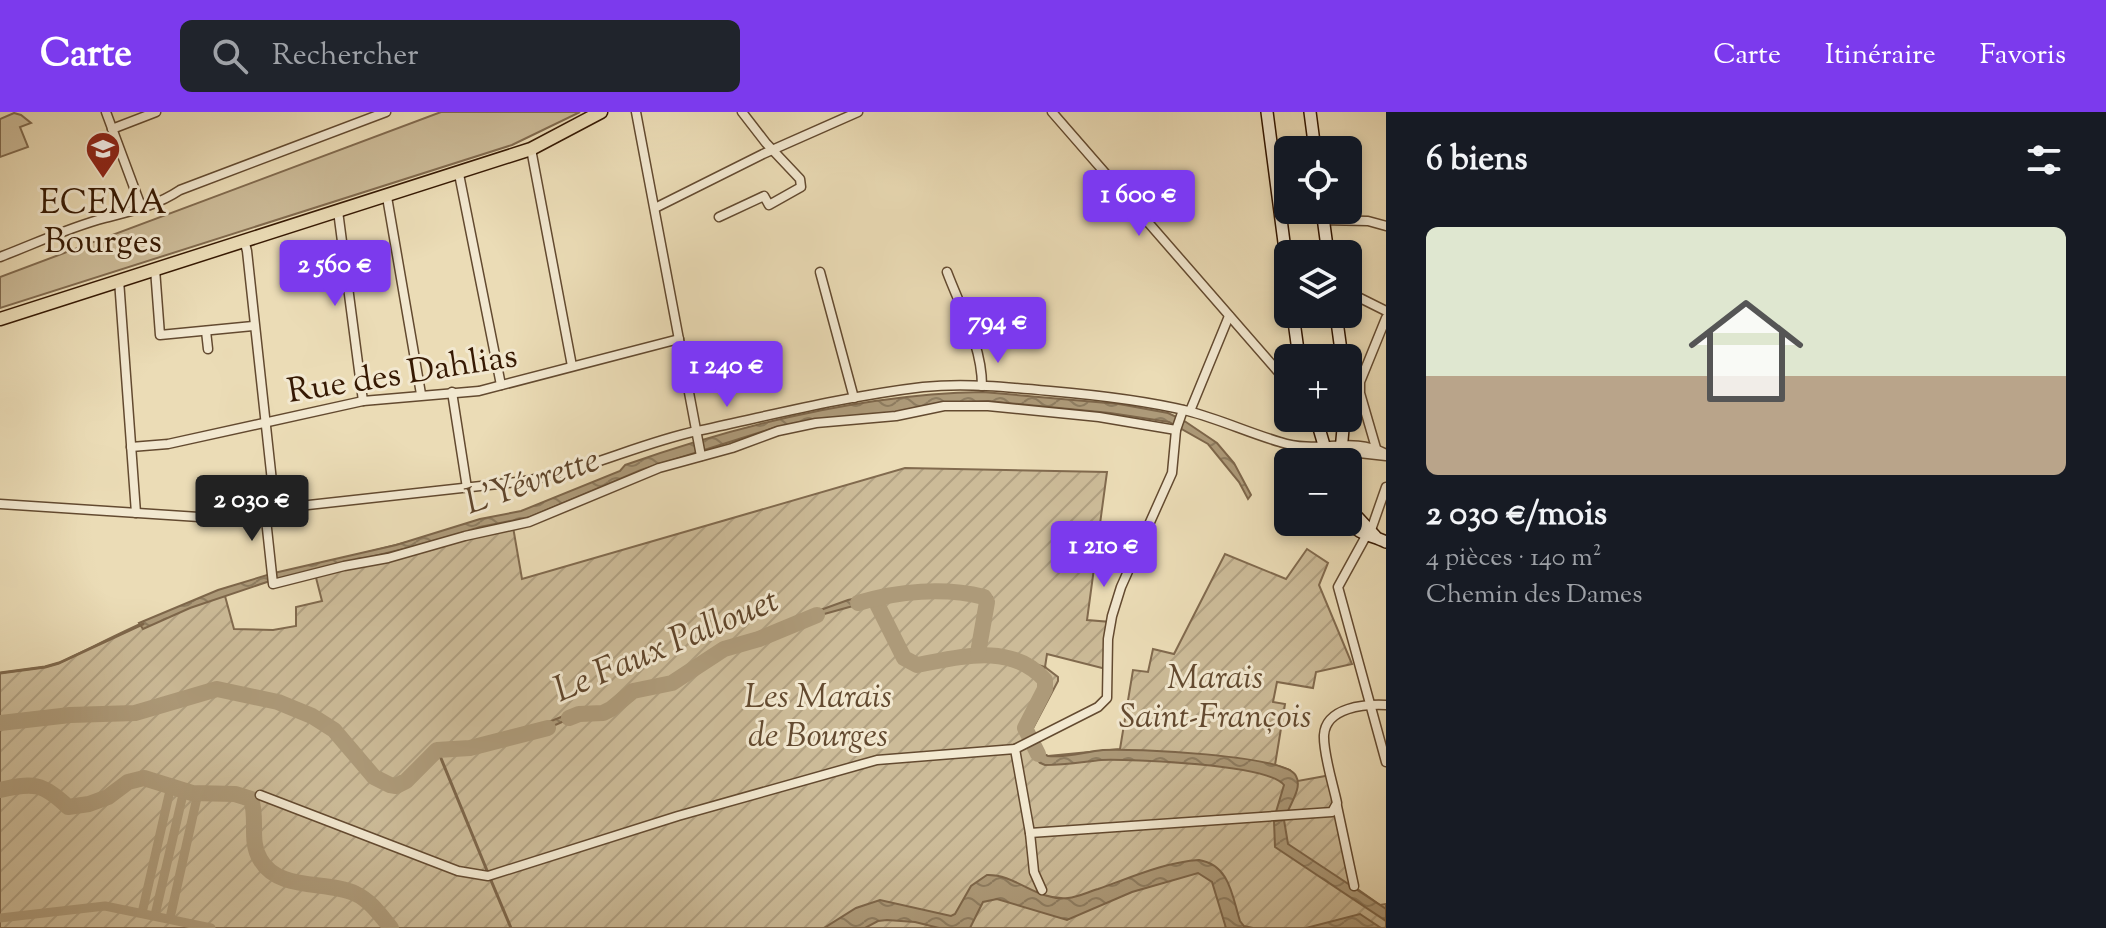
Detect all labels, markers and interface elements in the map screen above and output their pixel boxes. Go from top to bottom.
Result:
search box [180,20,740,92]
text: Carte [40,29,132,83]
icon: search [208,34,252,78]
text: Rechercher [272,35,419,78]
text: Carte [1713,36,1781,76]
text: Itinéraire [1825,36,1936,76]
text: Favoris [1980,36,2066,76]
school or university icon: ECEMA Bourges [84,130,122,180]
map controls [1274,136,1362,536]
button: locate [1274,136,1362,224]
text: 6 biens [1426,136,1528,185]
icon: filters [2022,138,2066,182]
pin: 1 600 € [1065,170,1213,238]
text: 1 600 € [1101,177,1177,214]
place label: ECEMA Bourges [39,180,167,268]
pin: 2 560 € [261,240,409,308]
button: layers [1274,240,1362,328]
text: 2 560 € [298,247,372,284]
icon: home [1674,279,1818,423]
pin: 794 € [942,297,1054,365]
text: 794 € [968,304,1028,341]
street label: Rue des Dahlias [284,333,521,418]
pin: 1 240 € [653,341,801,409]
button: + [1274,344,1362,432]
text: 1 240 € [690,348,764,385]
water label: L'Yévrette [458,435,607,530]
button: − [1274,448,1362,536]
pin: 2 030 € [178,475,326,543]
text: 2 030 € [214,482,291,519]
text: 2 030 €/mois [1426,491,1607,540]
pin: 1 210 € [1030,521,1178,589]
text: 1 210 € [1069,528,1139,565]
text: 4 pièces · 140 m² [1426,540,1601,577]
water label: Le Faux Pallouet [546,576,788,718]
text: Chemin des Dames [1426,577,1642,614]
park label: Marais Saint-François [1119,655,1311,743]
park label: Les Marais de Bourges [744,674,892,762]

